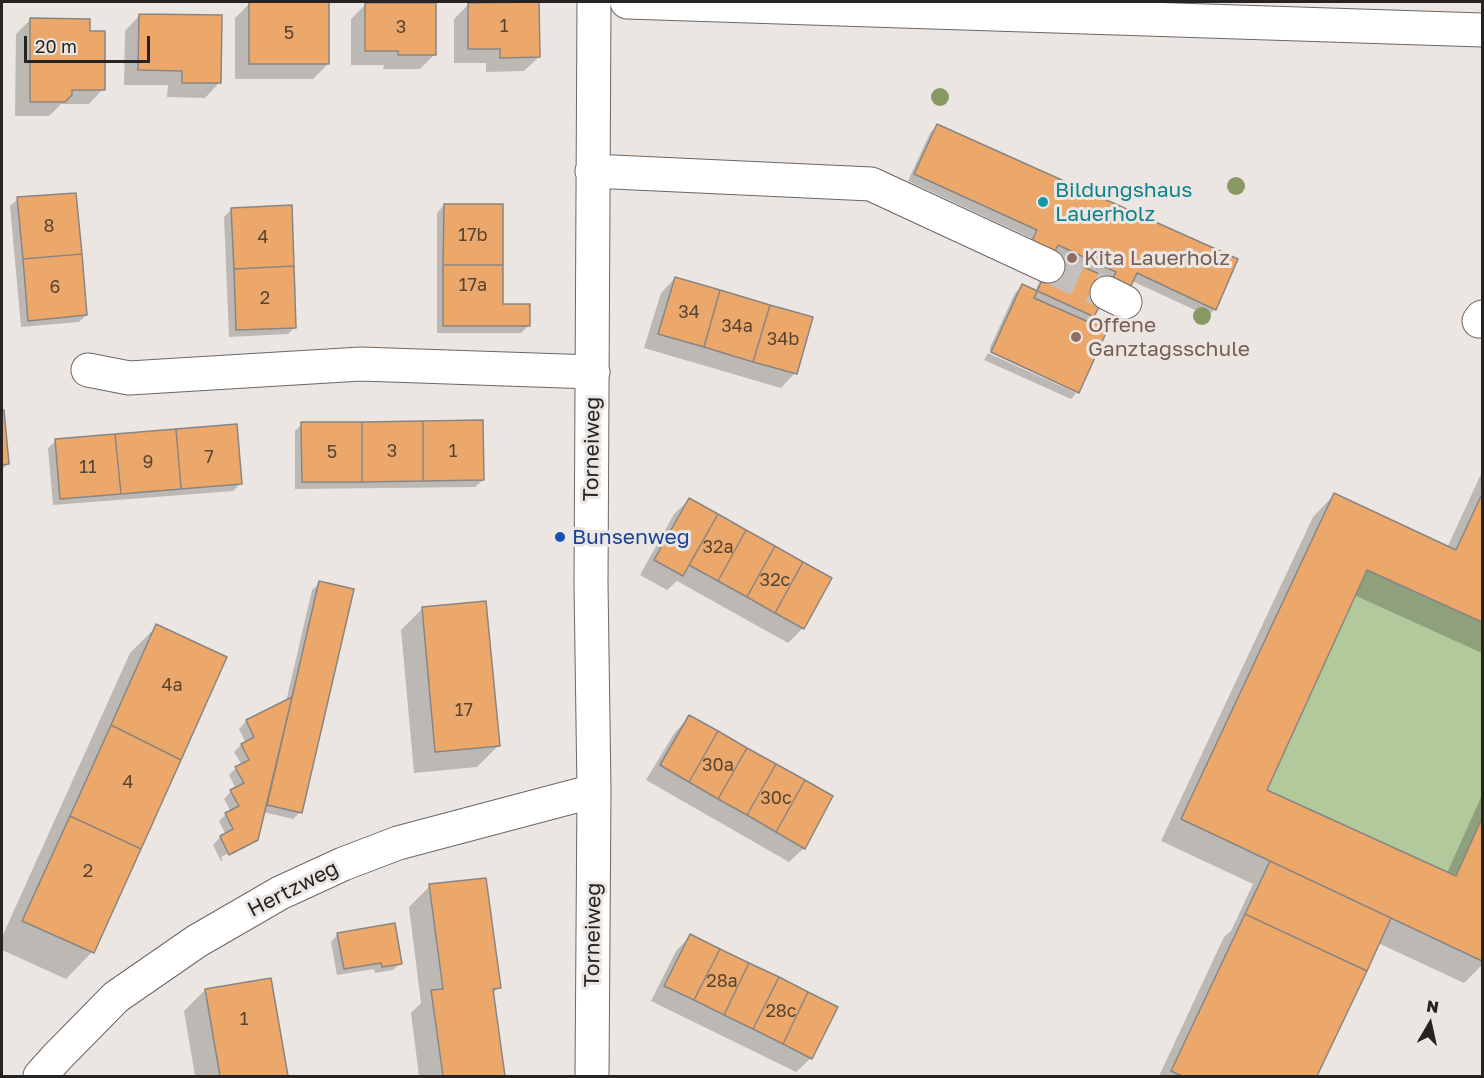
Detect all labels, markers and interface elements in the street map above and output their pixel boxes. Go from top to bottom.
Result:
house number: 1 [500,15,508,37]
house number: 3 [396,16,406,38]
house number: 5 [284,22,294,44]
scale bar [27,24,153,62]
text: 20 m [35,35,77,57]
place label: Bildungshaus Lauerholz [1055,177,1192,227]
marker: Bildungshaus Lauerholz [1036,195,1050,209]
house number: 8 [44,215,54,237]
house number: 17b [458,224,488,246]
house number: 4 [258,226,268,248]
place label: Kita Lauerholz [1084,245,1230,271]
marker: Kita Lauerholz [1065,251,1079,265]
house number: 17a [459,274,487,296]
house number: 6 [50,276,60,298]
house number: 2 [260,287,270,309]
house number: 34 [678,301,700,323]
place label: Offene Ganztagsschule [1088,312,1250,362]
house number: 34a [721,315,753,337]
house number: 34b [767,328,799,350]
marker: Offene Ganztagsschule [1069,330,1083,344]
street label: Torneiweg [578,397,606,501]
house number: 3 [387,440,397,462]
house number: 1 [449,440,457,462]
house number: 5 [327,441,337,463]
house number: 7 [204,446,214,468]
house number: 9 [143,451,153,473]
house number: 11 [79,456,97,478]
place label: Bunsenweg [572,524,690,550]
marker: Bunsenweg [553,530,567,544]
house number: 32a [702,536,734,558]
house number: 32c [760,569,790,591]
house number: 4a [161,674,183,696]
house number: 17 [455,699,473,721]
house number: 30a [702,754,734,776]
house number: 4 [123,771,133,793]
house number: 30c [760,787,792,809]
street label: Hertzweg [243,855,343,923]
house number: 2 [83,860,93,882]
street label: Torneiweg [579,883,607,987]
house number: 28a [706,970,738,992]
north arrow [1400,994,1460,1054]
text: N [1425,995,1440,1017]
house number: 28c [765,1000,797,1022]
house number: 1 [240,1008,248,1030]

